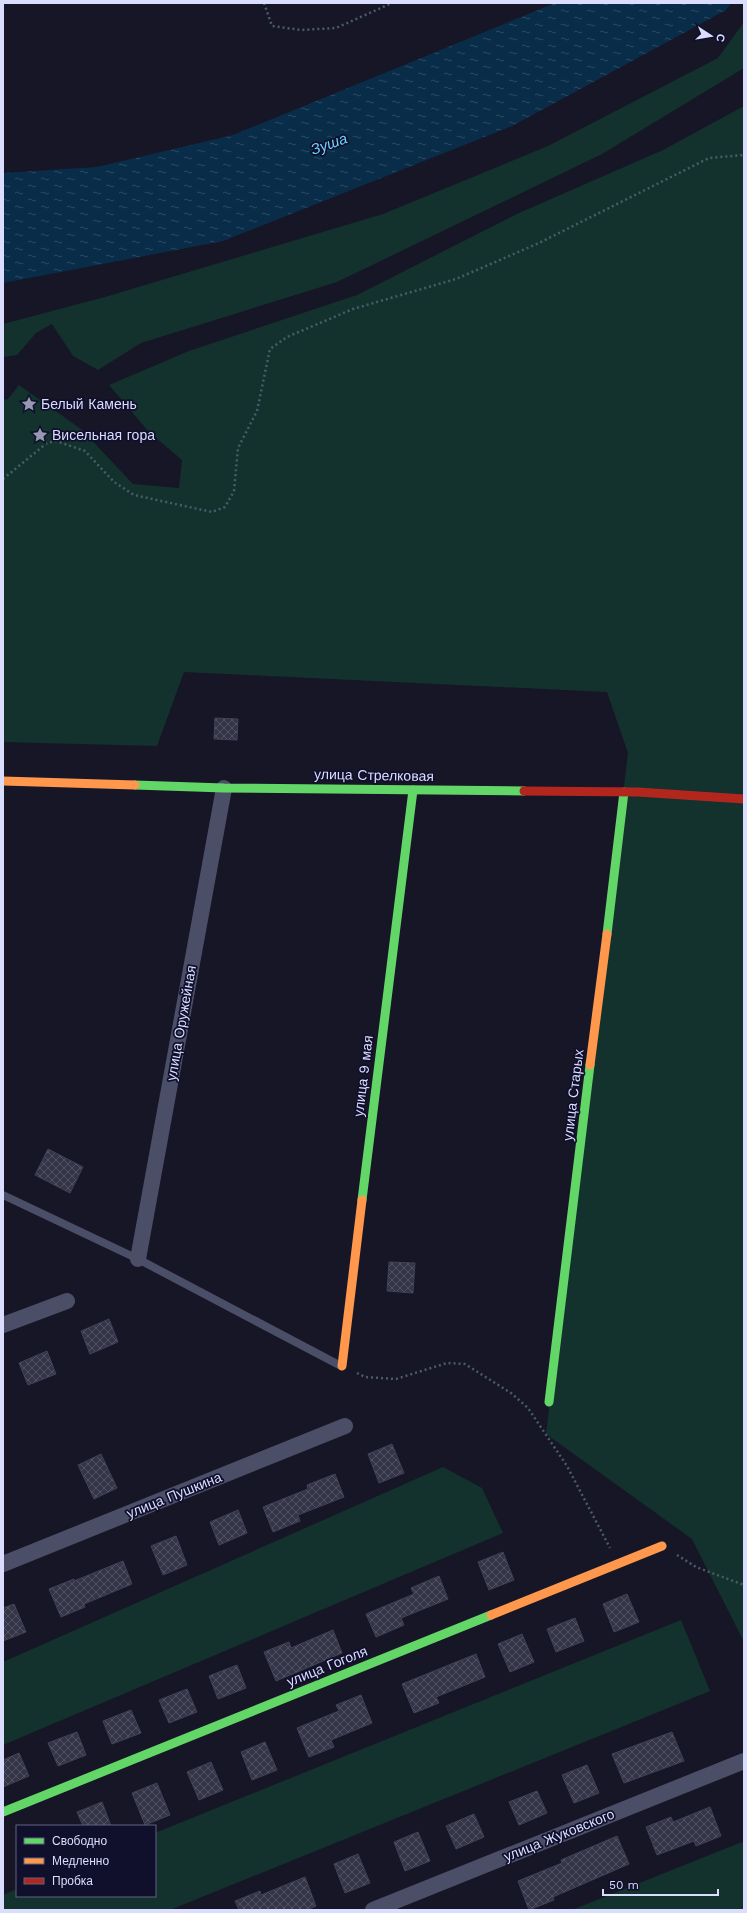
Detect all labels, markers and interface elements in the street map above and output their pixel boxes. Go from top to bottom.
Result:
north arrow [691,16,731,56]
text: С [713,33,727,43]
water label: Зуша [308,129,350,159]
place icon: Белый Камень [20,395,38,413]
place label: Белый Камень [41,396,137,412]
place icon: Висельная гора [31,426,49,444]
place label: Висельная гора [52,427,155,443]
street label: улица Стрелковая [314,766,434,784]
street label: улица Оружейная [163,964,199,1082]
street label: улица 9 мая [350,1034,376,1118]
street label: улица Старых [559,1048,587,1142]
street label: улица Пушкина [124,1469,224,1521]
street label: улица Гоголя [284,1643,370,1689]
street label: улица Жуковского [501,1805,617,1865]
legend [16,1825,156,1897]
text: Свободно [52,1834,107,1848]
text: Медленно [52,1854,109,1868]
scale bar [603,1871,718,1897]
text: Пробка [52,1874,93,1888]
text: 50 m [609,1878,639,1892]

